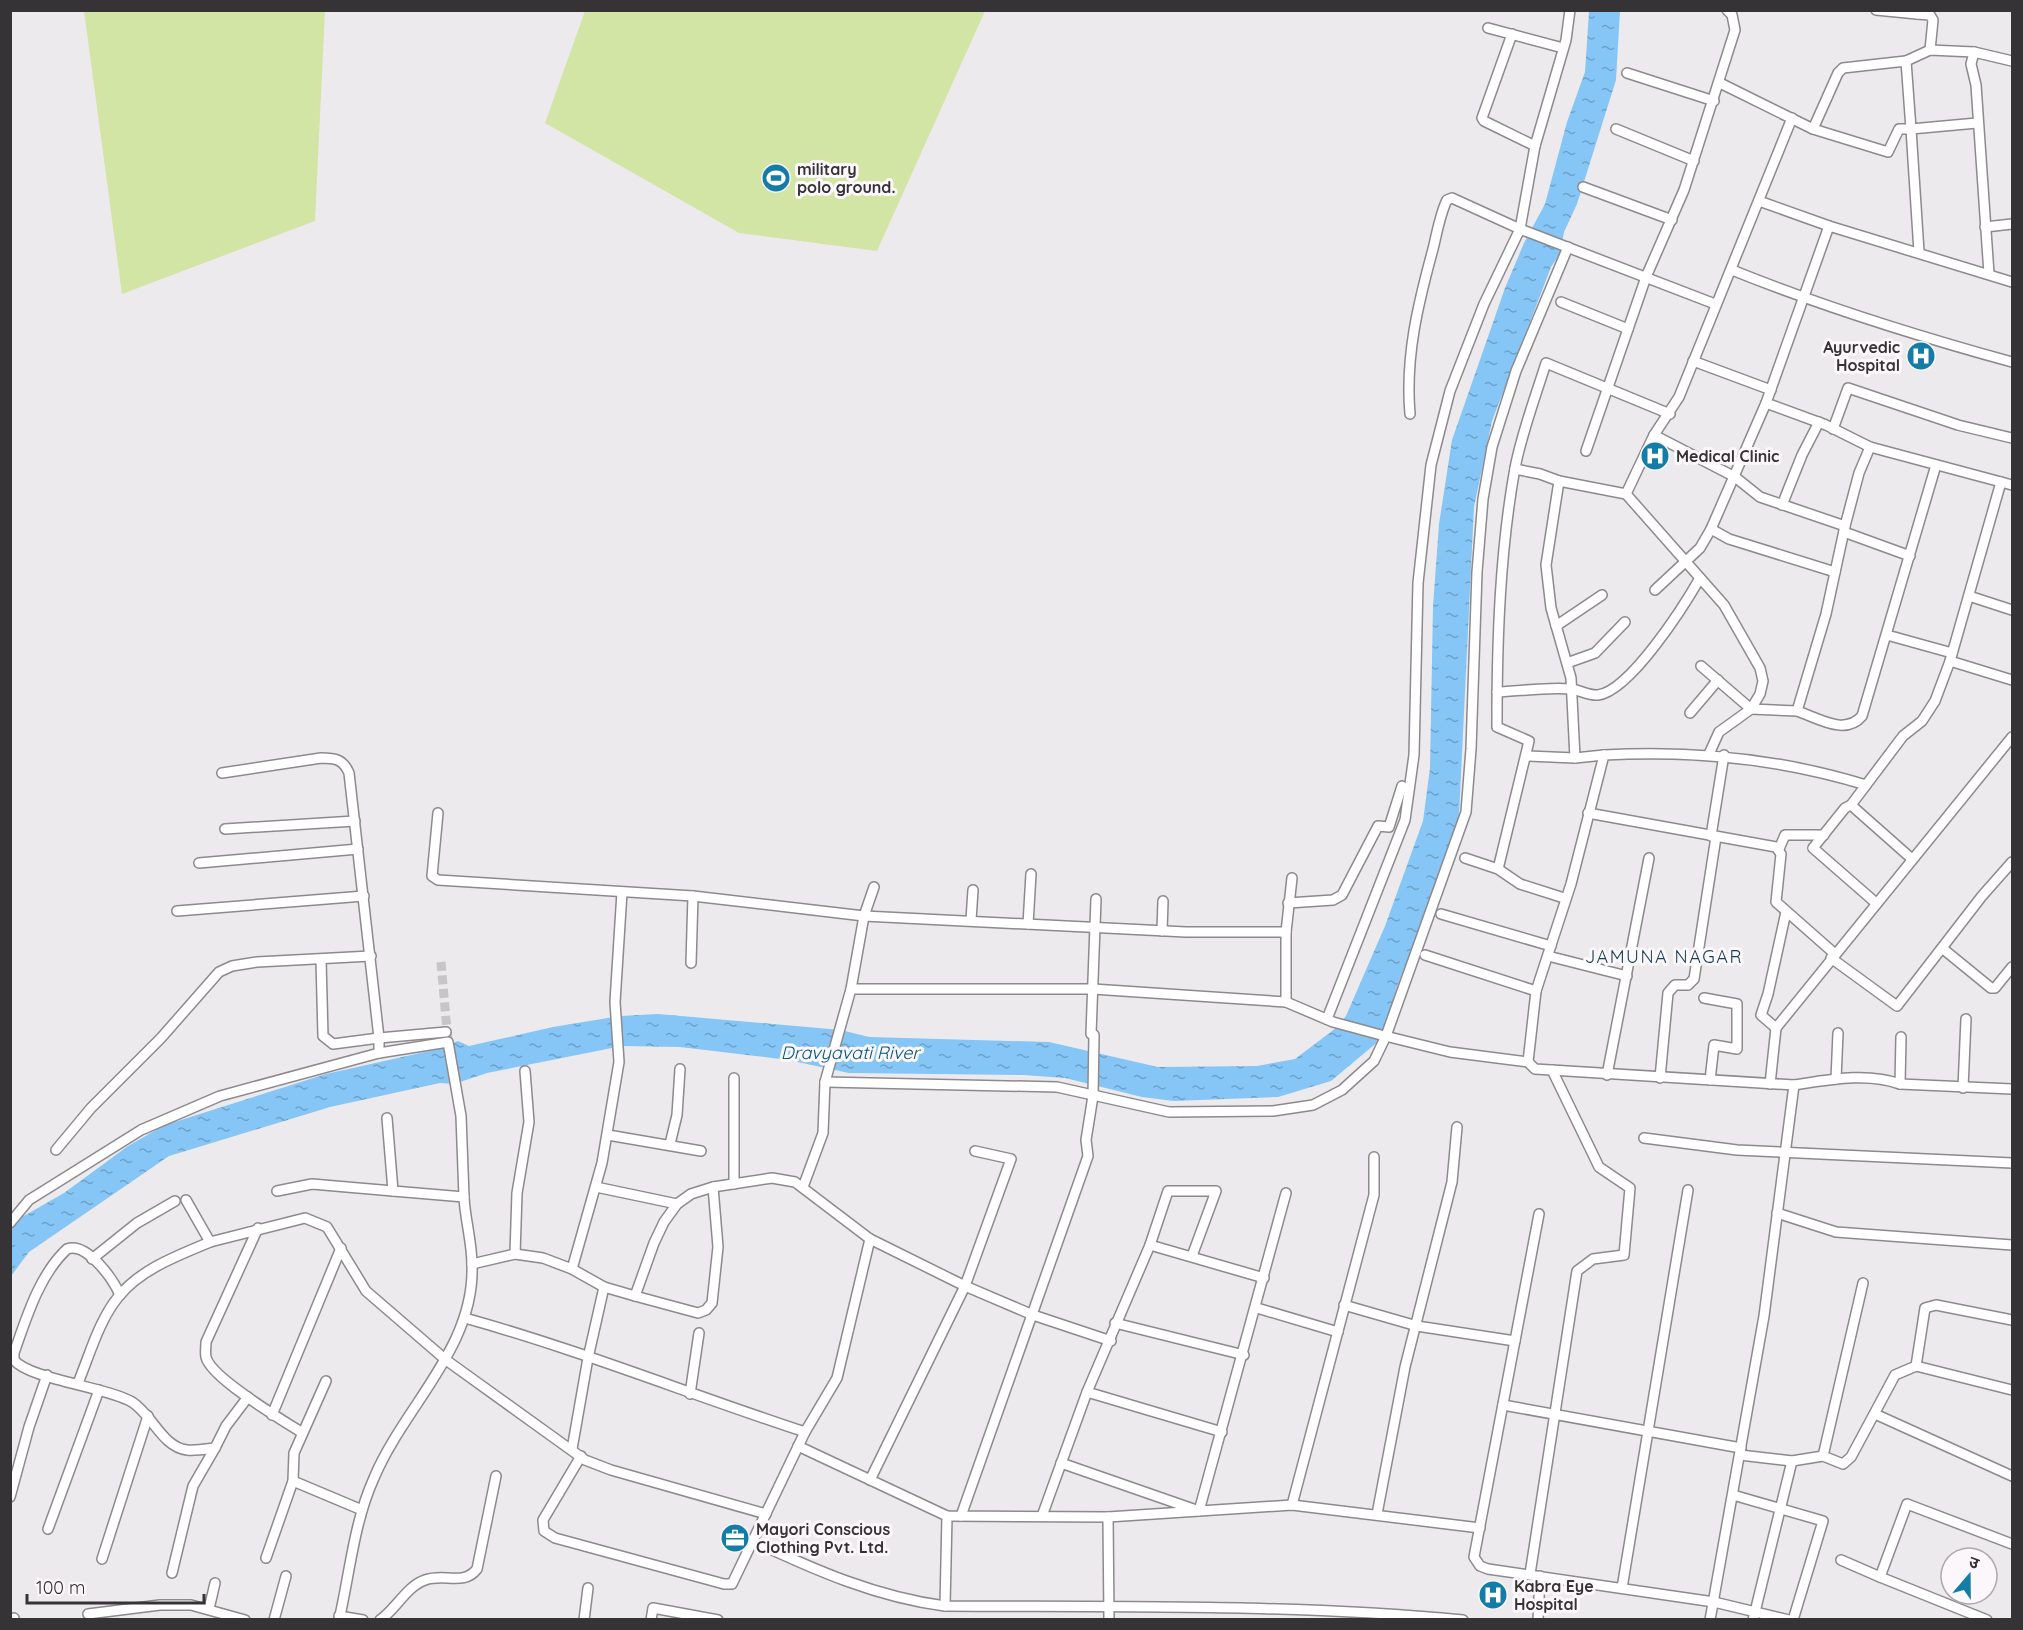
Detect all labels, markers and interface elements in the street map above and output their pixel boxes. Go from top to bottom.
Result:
place label: military polo ground. [797,159,895,197]
sports icon: military polo ground. [760,162,792,194]
place label: Ayurvedic Hospital [1823,337,1900,375]
hospital icon: Ayurvedic Hospital [1905,340,1937,372]
hospital icon: Medical Clinic [1639,440,1671,472]
place label: Medical Clinic [1676,446,1779,466]
district label: JAMUNA NAGAR [1585,945,1743,968]
water label: Dravyavati River [781,1041,921,1064]
place label: Mayori Conscious Clothing Pvt. Ltd. [756,1519,890,1557]
office icon: Mayori Conscious Clothing Pvt. Ltd. [719,1522,751,1554]
north arrow [1939,1546,1999,1606]
text: उ [1966,1551,1983,1573]
scale bar [27,1567,204,1605]
text: 100 m [36,1576,85,1599]
place label: Kabra Eye Hospital [1514,1576,1594,1614]
hospital icon: Kabra Eye Hospital [1477,1579,1509,1611]

